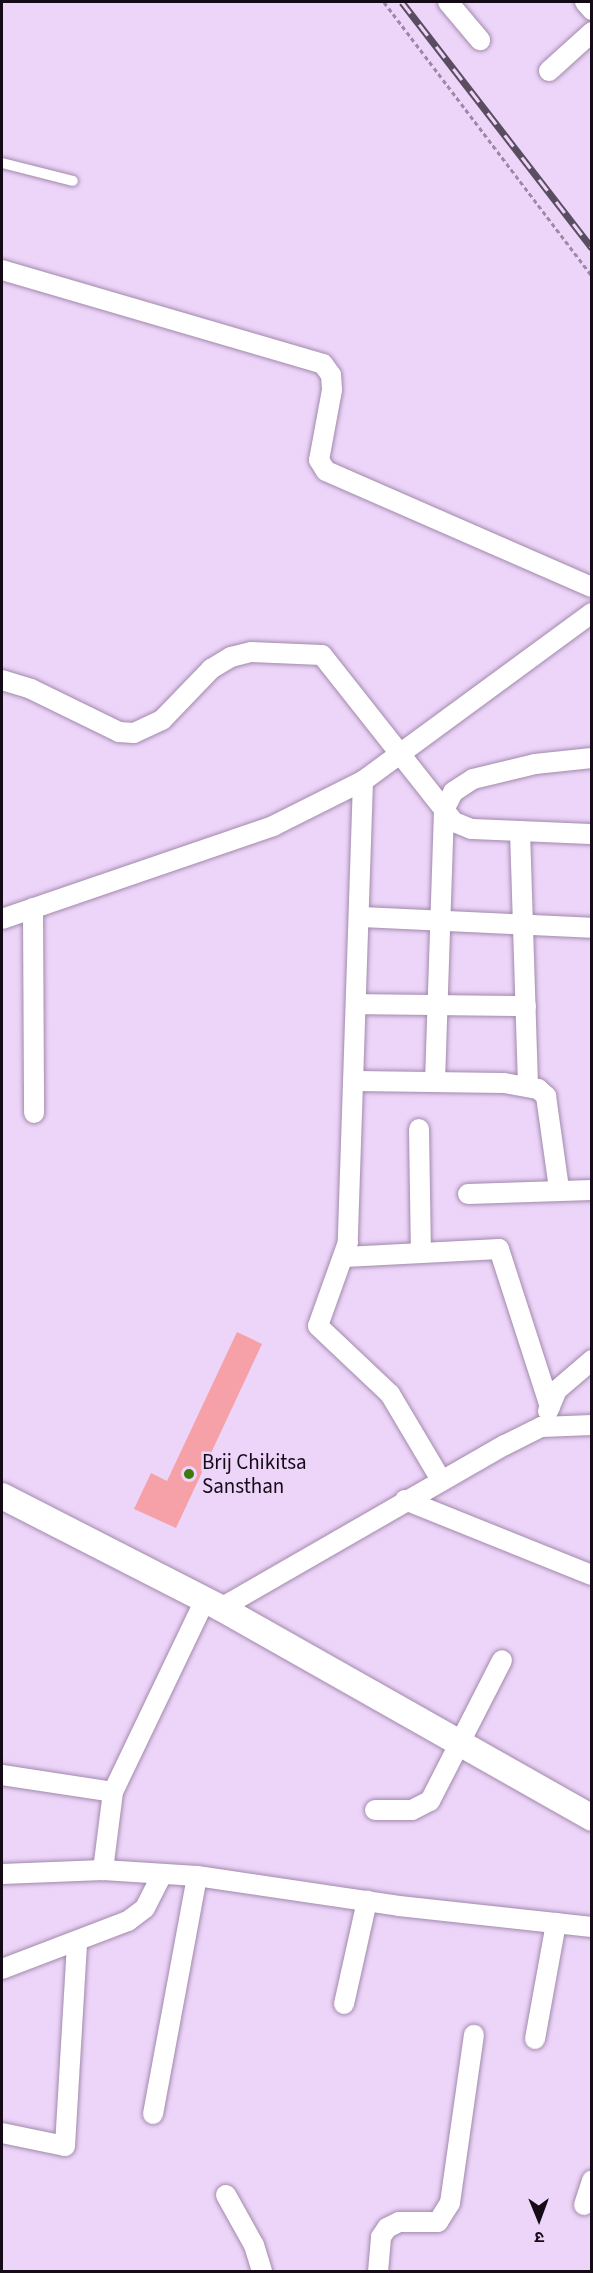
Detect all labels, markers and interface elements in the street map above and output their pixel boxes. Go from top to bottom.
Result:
place label: Brij Chikitsa Sansthan [202,1449,307,1499]
marker: Brij Chikitsa Sansthan [180,1465,198,1483]
north arrow [509,2189,569,2249]
text: उ [534,2226,544,2248]

